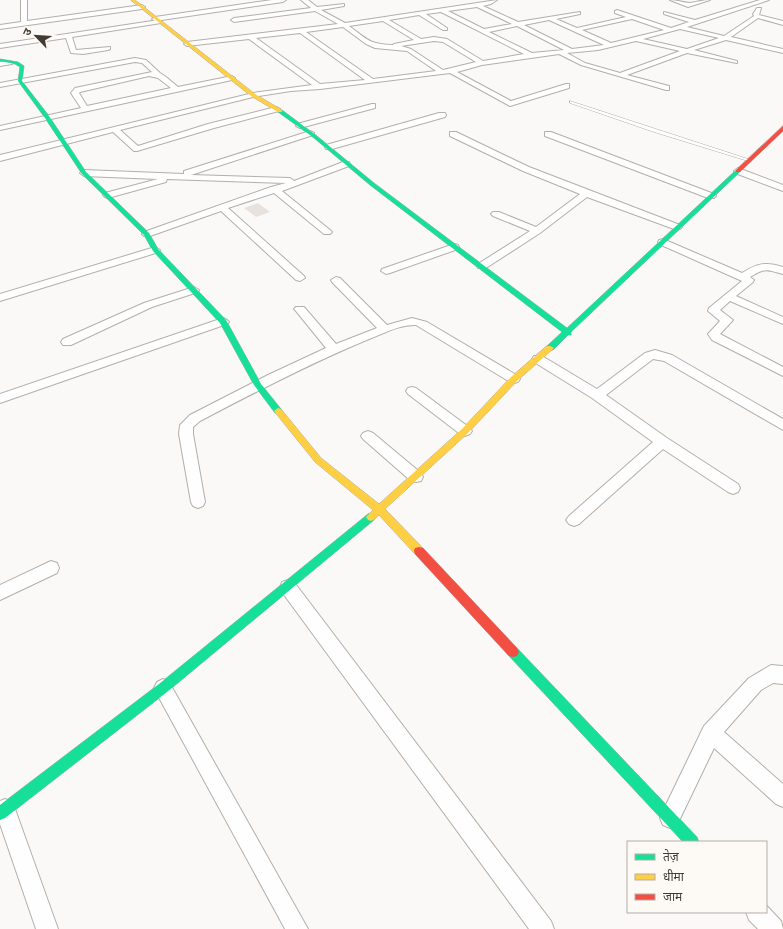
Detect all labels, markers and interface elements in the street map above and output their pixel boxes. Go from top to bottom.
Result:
north arrow [16,16,56,56]
text: उ [20,26,34,37]
legend [627,841,767,913]
text: तेज़ [663,849,680,864]
text: धीमा [663,869,685,884]
text: जाम [663,890,683,904]

